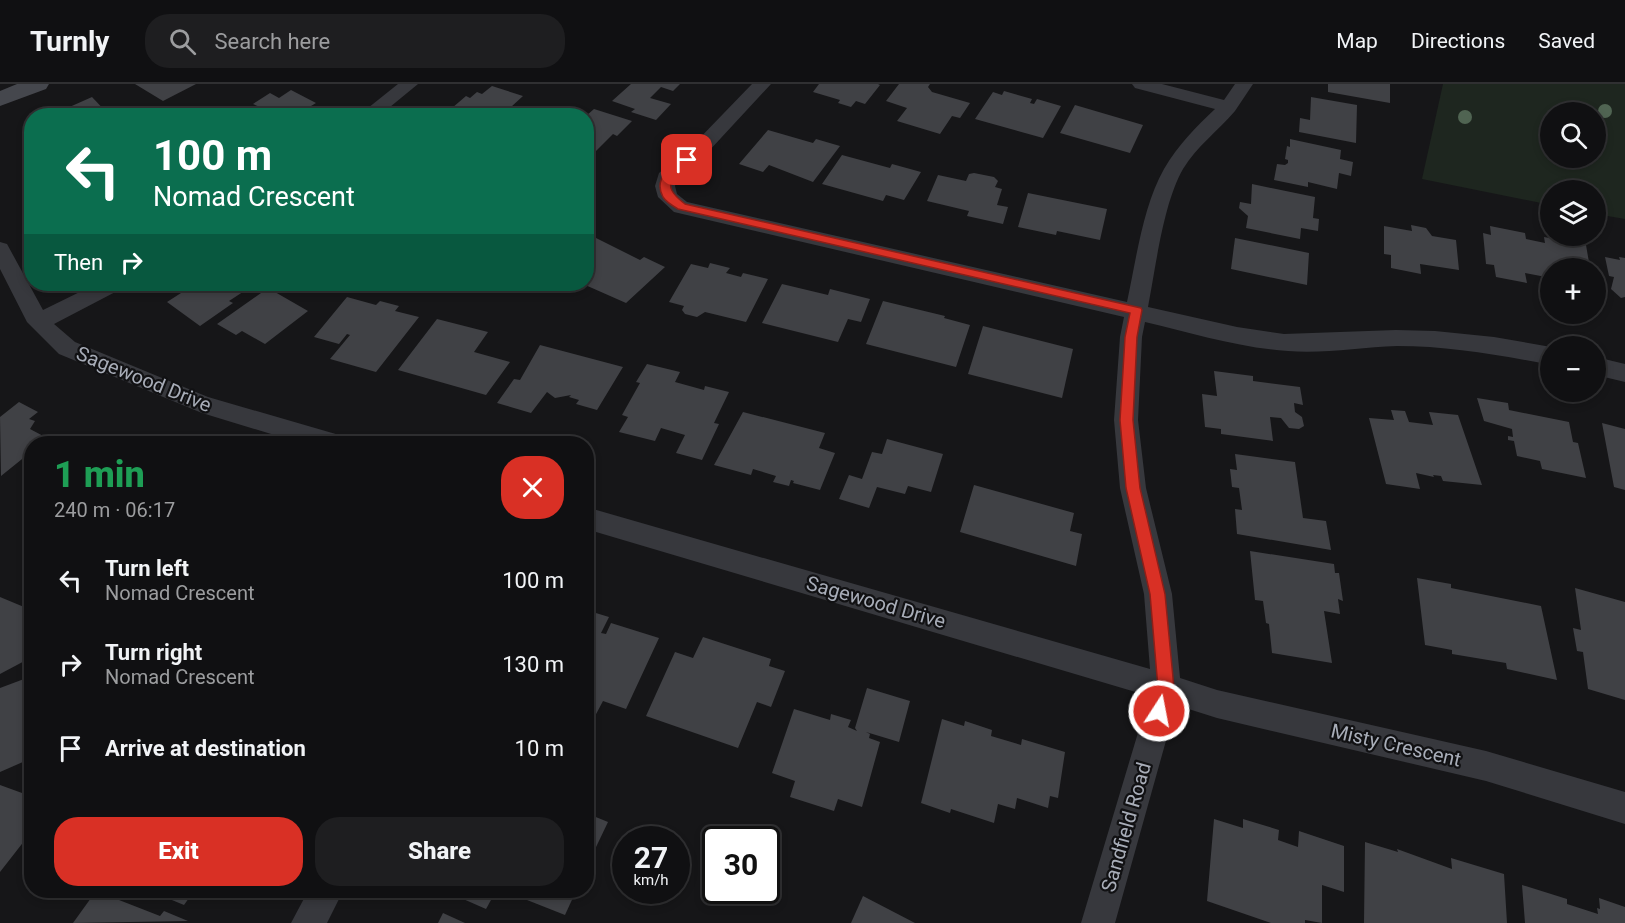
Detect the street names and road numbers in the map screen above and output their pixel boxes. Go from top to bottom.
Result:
street label: Sagewood Drive [73,341,215,417]
street label: Sagewood Drive [804,571,948,633]
street label: Misty Crescent [1329,718,1463,772]
street label: Sandfield Road [1096,759,1156,895]

